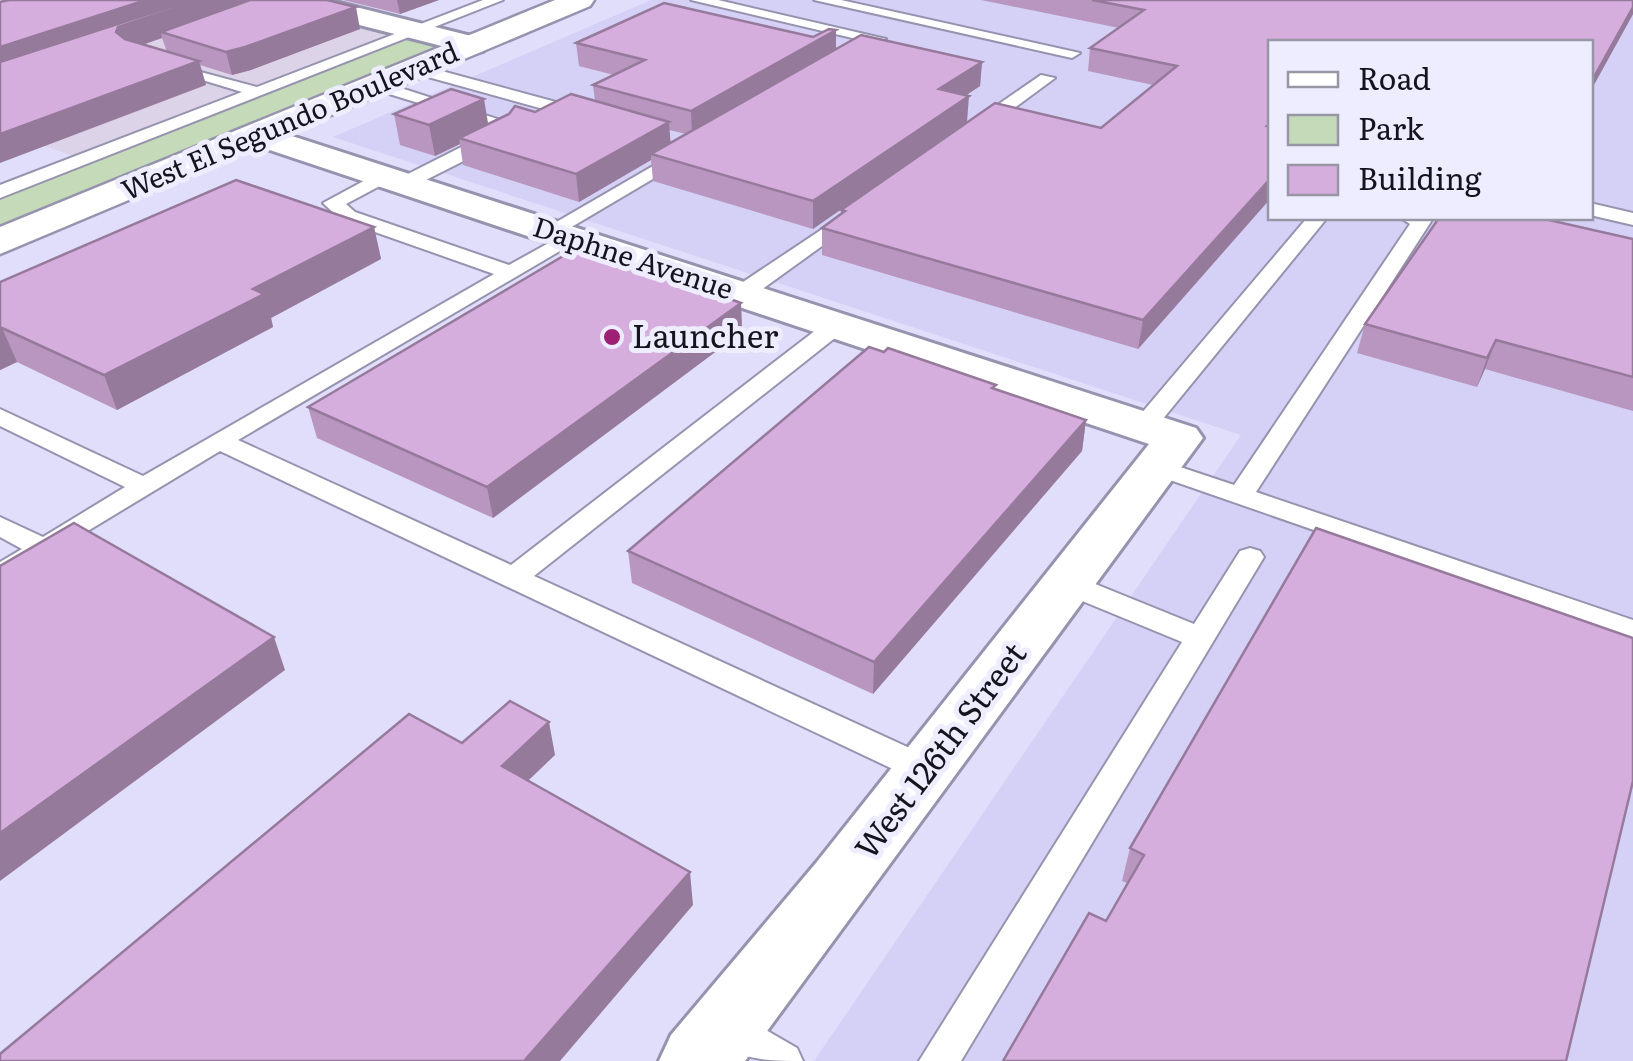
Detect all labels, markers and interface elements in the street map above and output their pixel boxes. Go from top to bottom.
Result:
street label: West El Segundo Boulevard [114,29,464,209]
legend [1268,40,1593,220]
text: Road [1358,55,1431,99]
text: Park [1358,105,1425,149]
text: Building [1358,155,1482,199]
street label: Daphne Avenue [528,204,739,308]
place label: Launcher [632,310,778,358]
marker: Launcher [601,326,623,348]
street label: West 126th Street [841,631,1036,868]

